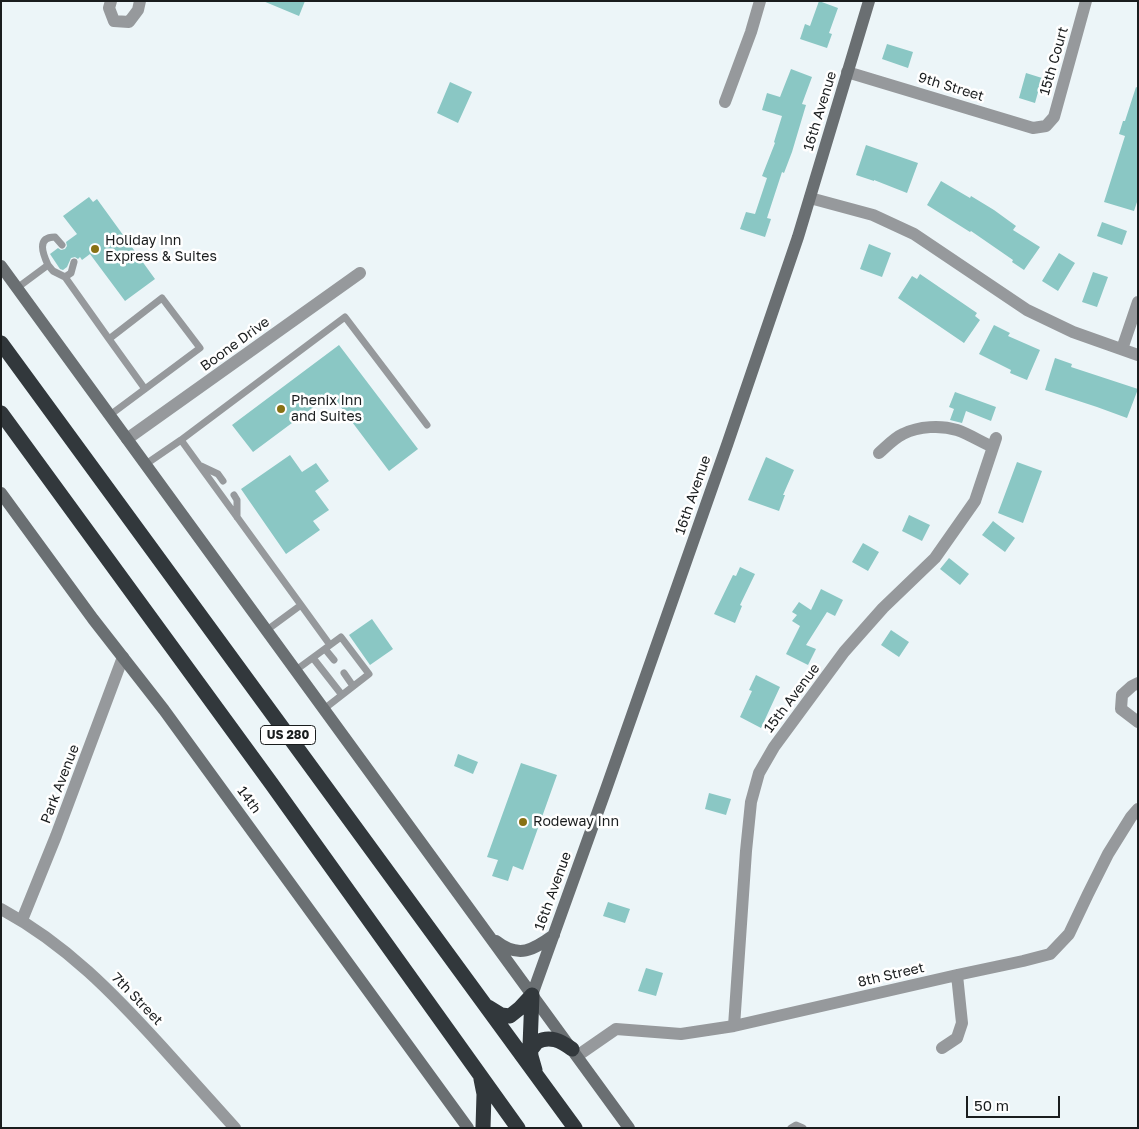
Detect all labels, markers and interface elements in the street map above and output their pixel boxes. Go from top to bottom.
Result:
street label: 15th Court [1036,25,1072,97]
street label: 16th Avenue [800,69,840,153]
street label: 9th Street [916,69,986,105]
place label: Holiday Inn Express & Suites [105,233,217,266]
marker: Holiday Inn Express & Suites [89,243,101,255]
street label: Boone Drive [197,313,273,375]
place label: Phenix Inn and Suites [291,393,362,426]
marker: Phenix Inn and Suites [275,403,287,415]
street label: 16th Avenue [672,453,714,537]
street label: 15th Avenue [761,660,823,736]
road number: US 280 [260,726,316,744]
street label: Park Avenue [37,742,83,826]
street label: 14th [234,783,264,817]
place label: Rodeway Inn [533,814,619,830]
marker: Rodeway Inn [517,816,529,828]
street label: 16th Avenue [531,849,575,933]
street label: 8th Street [856,959,926,991]
street label: 7th Street [108,969,166,1029]
scale bar [969,1086,1063,1118]
text: 50 m [974,1096,1009,1114]

